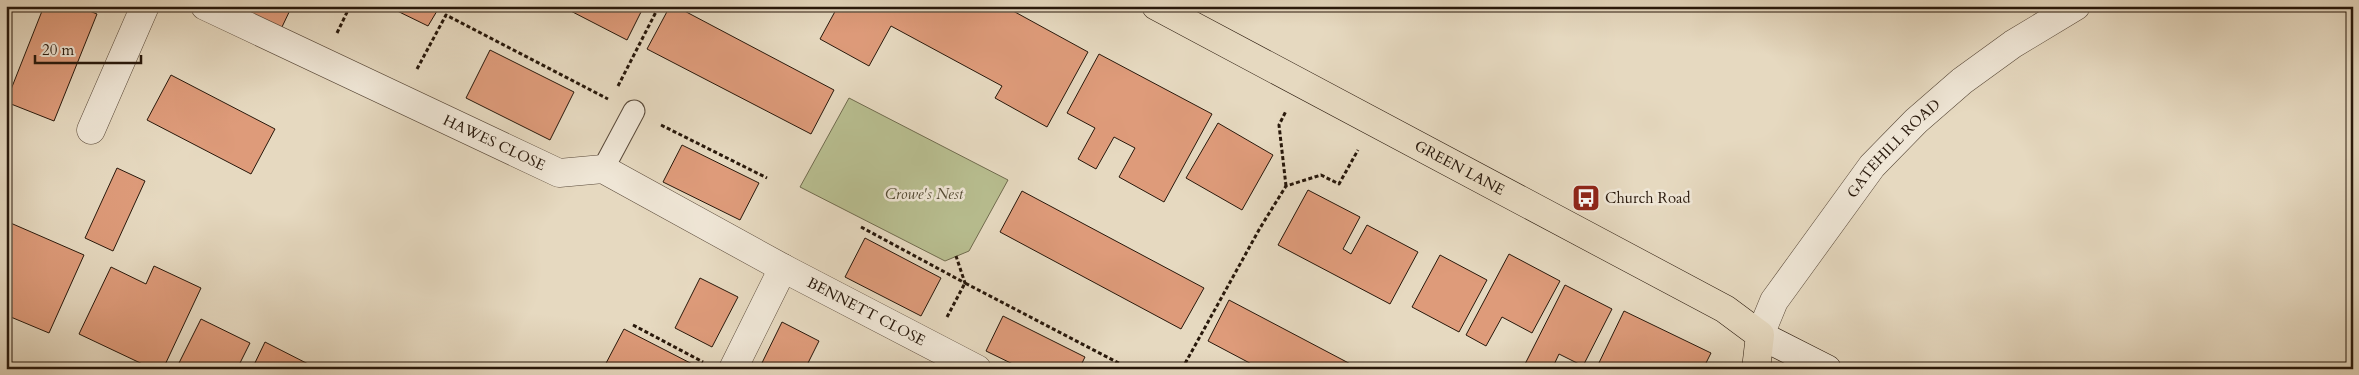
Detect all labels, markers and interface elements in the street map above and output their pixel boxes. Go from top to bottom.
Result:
scale bar [35,32,141,64]
text: 20 m [42,40,74,60]
street label: GATEHILL ROAD [1842,94,1944,202]
street label: HAWES CLOSE [440,110,549,175]
street label: GREEN LANE [1411,135,1508,200]
bus stop icon: Church Road [1571,183,1601,213]
park label: Crowe's Nest [885,184,964,204]
place label: Church Road [1605,188,1690,208]
street label: BENNETT CLOSE [804,272,929,350]

